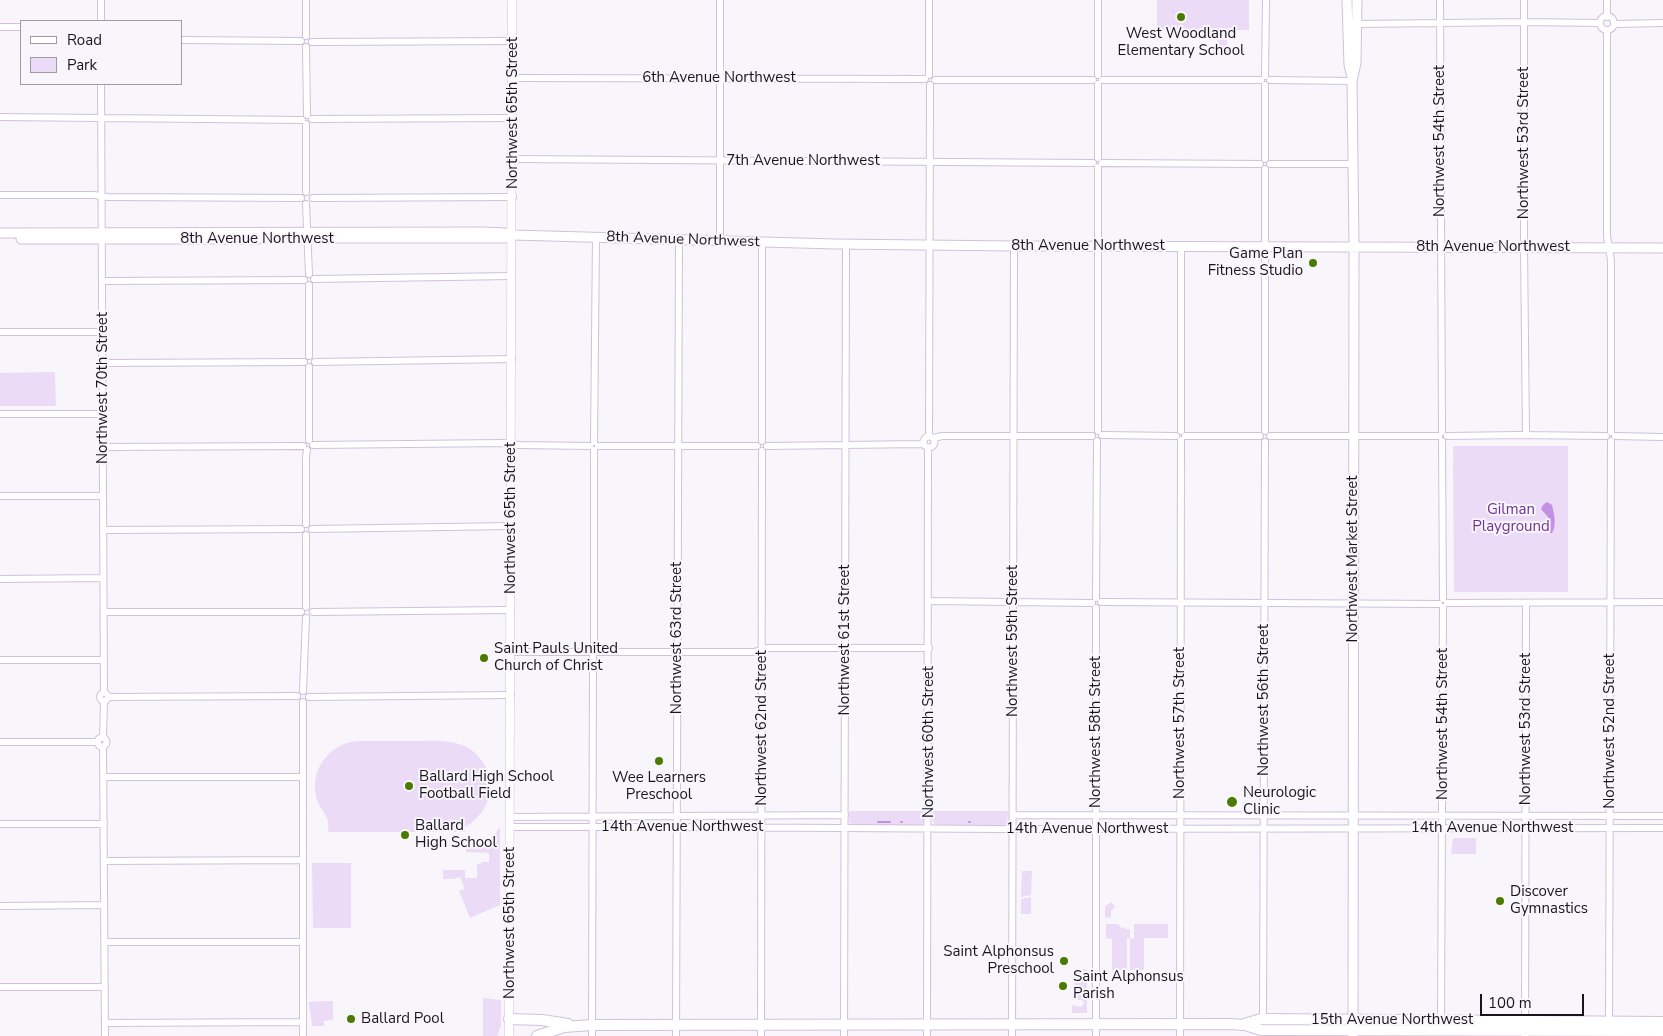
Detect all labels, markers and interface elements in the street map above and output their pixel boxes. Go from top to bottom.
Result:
marker: West Woodland Elementary School [1175,11,1187,23]
legend [20,20,182,85]
place label: West Woodland Elementary School [1118,25,1244,60]
text: Road [67,30,102,50]
street label: Northwest 65th Street [504,37,522,189]
text: Park [67,55,97,75]
street label: Northwest 54th Street [1431,65,1449,217]
street label: Northwest 53rd Street [1515,67,1533,219]
street label: 6th Avenue Northwest [642,69,796,87]
street label: 7th Avenue Northwest [726,152,880,170]
street label: 8th Avenue Northwest [606,228,760,252]
street label: 8th Avenue Northwest [180,230,334,248]
street label: 8th Avenue Northwest [1011,237,1165,255]
street label: 8th Avenue Northwest [1416,238,1570,256]
place label: Game Plan Fitness Studio [1208,245,1303,280]
marker: Game Plan Fitness Studio [1307,257,1319,269]
street label: Northwest 70th Street [94,312,112,464]
street label: Northwest 65th Street [502,442,520,594]
street label: Northwest Market Street [1344,475,1362,643]
park label: Gilman Playground [1472,501,1550,536]
street label: Northwest 63rd Street [668,562,686,714]
street label: Northwest 61st Street [836,565,854,715]
street label: Northwest 59th Street [1004,565,1022,717]
street label: Northwest 56th Street [1255,624,1273,776]
place label: Saint Pauls United Church of Christ [494,640,618,675]
street label: Northwest 57th Street [1171,647,1189,799]
street label: Northwest 54th Street [1434,648,1452,800]
street label: Northwest 62nd Street [753,650,771,806]
marker: Saint Pauls United Church of Christ [478,652,490,664]
street label: Northwest 53rd Street [1517,653,1535,805]
street label: Northwest 52nd Street [1601,653,1619,809]
street label: Northwest 58th Street [1087,656,1105,808]
street label: Northwest 60th Street [920,666,938,818]
marker: Wee Learners Preschool [653,755,665,767]
place label: Ballard High School Football Field [419,768,554,803]
place label: Wee Learners Preschool [612,769,706,804]
marker: Ballard High School Football Field [403,780,415,792]
place label: Neurologic Clinic [1243,784,1316,819]
marker: Neurologic Clinic [1225,795,1239,809]
place label: Ballard High School [415,817,497,852]
street label: 14th Avenue Northwest [601,818,763,836]
street label: 14th Avenue Northwest [1411,819,1573,837]
street label: 14th Avenue Northwest [1006,820,1168,838]
marker: Ballard High School [399,829,411,841]
street label: Northwest 65th Street [501,847,519,999]
place label: Discover Gymnastics [1510,883,1588,918]
marker: Discover Gymnastics [1494,895,1506,907]
place label: Saint Alphonsus Preschool [943,943,1054,978]
marker: Saint Alphonsus Preschool [1058,955,1070,967]
place label: Saint Alphonsus Parish [1073,968,1184,1003]
marker: Saint Alphonsus Parish [1057,980,1069,992]
scale bar [1483,984,1587,1016]
text: 100 m [1488,993,1532,1013]
place label: Ballard Pool [361,1010,444,1028]
street label: 15th Avenue Northwest [1311,1011,1473,1029]
marker: Ballard Pool [345,1013,357,1025]

